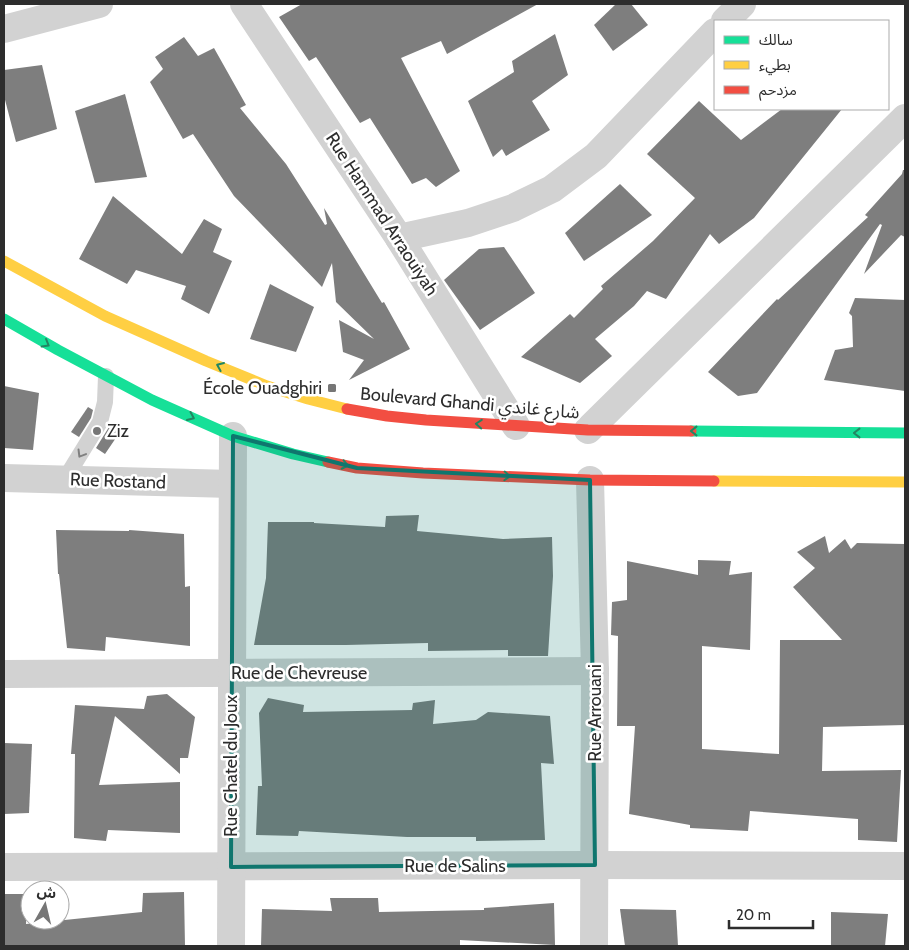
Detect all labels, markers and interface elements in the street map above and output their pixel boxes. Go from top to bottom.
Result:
legend [714,20,889,110]
text: سالك [759,31,793,49]
text: بطيء [759,56,791,76]
text: مزدحم [759,81,797,101]
street label: Rue Hammad Arraouiyah [321,128,443,300]
one-way arrow [41,337,50,347]
one-way arrow [216,362,225,373]
place label: École Ouadghiri [203,377,322,399]
marker: École Ouadghiri [326,382,338,394]
street label: Boulevard Ghandi شارع غاندي [359,382,581,427]
one-way arrow [186,411,195,422]
one-way arrow [475,418,483,429]
place label: Ziz [107,420,130,442]
marker: Ziz [91,425,103,437]
one-way arrow [690,426,698,436]
one-way arrow [852,428,860,438]
one-way arrow [78,448,88,457]
one-way arrow [341,459,350,470]
street label: Rue Rostand [70,468,166,494]
one-way arrow [504,471,512,482]
street label: Rue de Chevreuse [231,662,367,684]
street label: Rue Arrouani [584,664,606,762]
street label: Rue Chatel du Joux [220,695,242,837]
street label: Rue de Salins [404,855,506,877]
north arrow [20,880,70,930]
text: ش [36,882,58,902]
scale bar [729,898,813,930]
text: 20 m [736,906,771,924]

